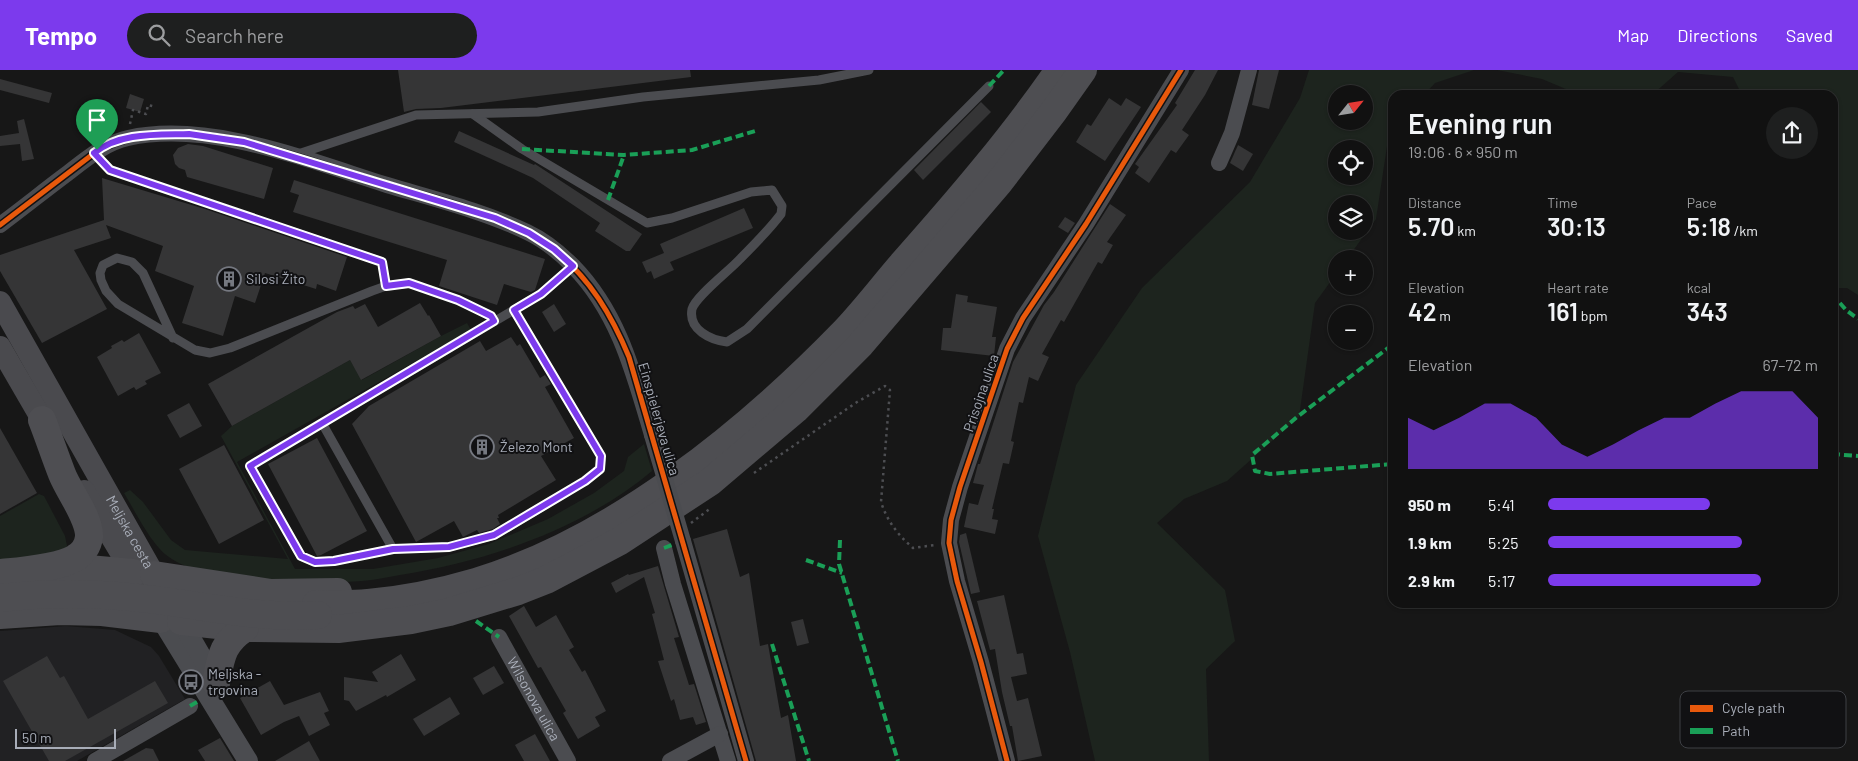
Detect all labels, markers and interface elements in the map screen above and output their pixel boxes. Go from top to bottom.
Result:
search box [127,13,477,58]
text: Tempo [25,21,97,50]
icon: search [145,21,173,49]
text: Search here [185,24,284,47]
text: Map [1617,24,1649,46]
text: Directions [1677,24,1758,46]
text: Saved [1786,24,1833,46]
north arrow [1328,85,1372,130]
map controls [1328,85,1373,350]
pin [76,99,118,150]
icon: arrive [83,106,111,134]
text: Evening run [1408,106,1553,140]
button: share [1766,107,1818,159]
button: locate [1328,140,1373,185]
text: 19:06 · 6 × 950 m [1408,142,1518,161]
text: Distance [1408,194,1461,211]
text: Time [1547,194,1578,211]
text: Pace [1687,194,1717,211]
button: layers [1328,195,1373,240]
text: 5.70 [1408,211,1454,241]
text: 30:13 [1547,211,1606,241]
text: 5:18 [1687,211,1731,241]
text: km [1454,222,1476,239]
text: /km [1731,222,1758,239]
button: + [1328,250,1373,295]
building icon: Silosi Žito [216,266,242,292]
place label: Silosi Žito [246,270,305,287]
text: Elevation [1408,279,1464,296]
text: Heart rate [1547,279,1609,296]
text: kcal [1687,279,1711,296]
text: 42 [1408,296,1436,326]
text: 161 [1547,296,1578,326]
text: 343 [1687,296,1728,326]
button: − [1328,305,1373,350]
text: m [1436,307,1451,324]
text: bpm [1578,307,1608,324]
street label: Prisojna ulica [959,352,1002,434]
text: Elevation [1408,355,1472,374]
text: 67–72 m [1762,355,1818,374]
street label: Einspielerjeva ulica [635,360,684,477]
building icon: Železo Mont [469,434,495,460]
place label: Železo Mont [500,438,573,455]
street label: Meljska cesta [103,492,158,571]
text: 950 m [1408,495,1451,514]
text: 5:41 [1488,495,1515,514]
text: 1.9 km [1408,533,1452,552]
text: 5:25 [1488,533,1518,552]
text: 2.9 km [1408,571,1455,590]
text: 5:17 [1488,571,1515,590]
street label: Wilsonova ulica [504,654,564,744]
place label: Meljska - trgovina [208,665,261,698]
bus stop icon: Meljska - trgovina [178,669,204,695]
legend [1680,691,1846,748]
text: Cycle path [1722,699,1785,716]
text: Path [1722,722,1750,739]
scale bar [15,726,116,749]
text: 50 m [22,729,51,746]

